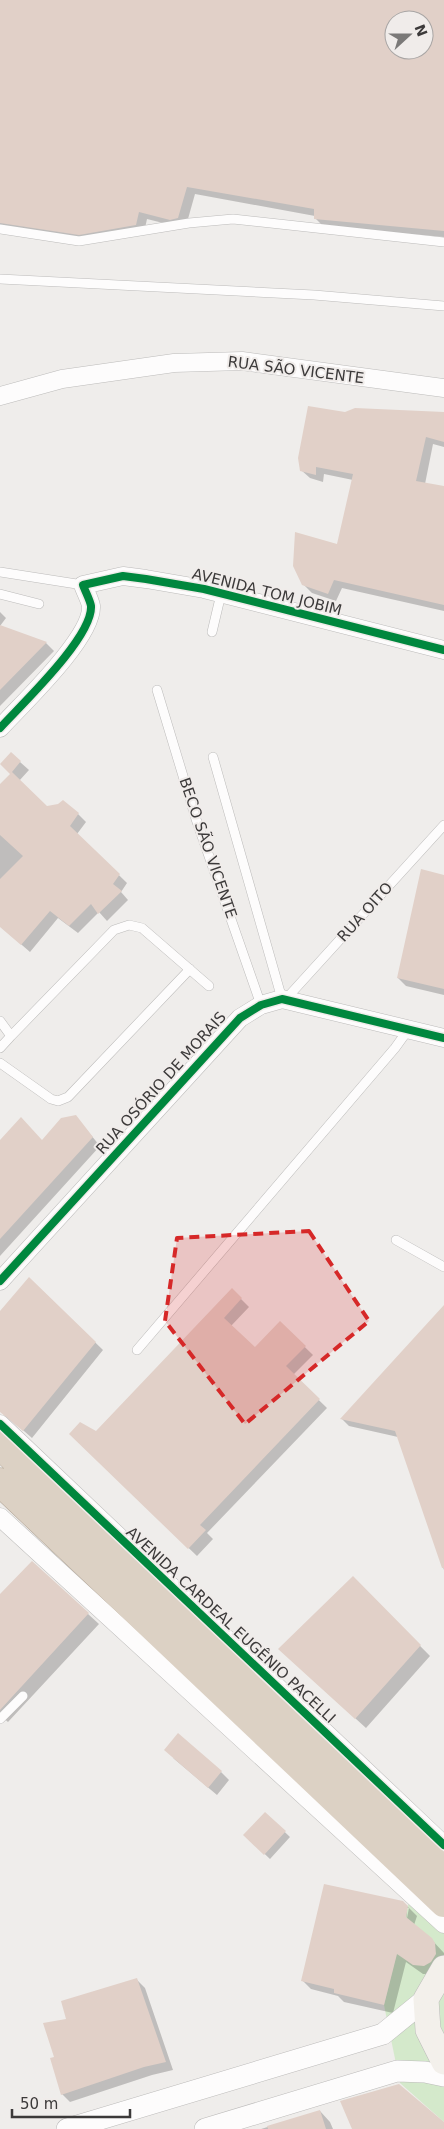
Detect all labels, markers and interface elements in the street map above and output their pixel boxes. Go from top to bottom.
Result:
north arrow [384,10,434,60]
text: N [412,22,431,39]
street label: RUA SÃO VICENTE [227,352,365,387]
street label: AVENIDA TOM JOBIM [190,565,344,619]
street label: BECO SÃO VICENTE [175,775,241,921]
street label: RUA OITO [334,879,396,945]
street label: RUA OSÓRIO DE MORAIS [91,1007,230,1158]
street label: AVENIDA CARDEAL EUGÊNIO PACELLI [123,1522,340,1727]
scale bar [12,2086,130,2118]
text: 50 m [20,2095,58,2113]

